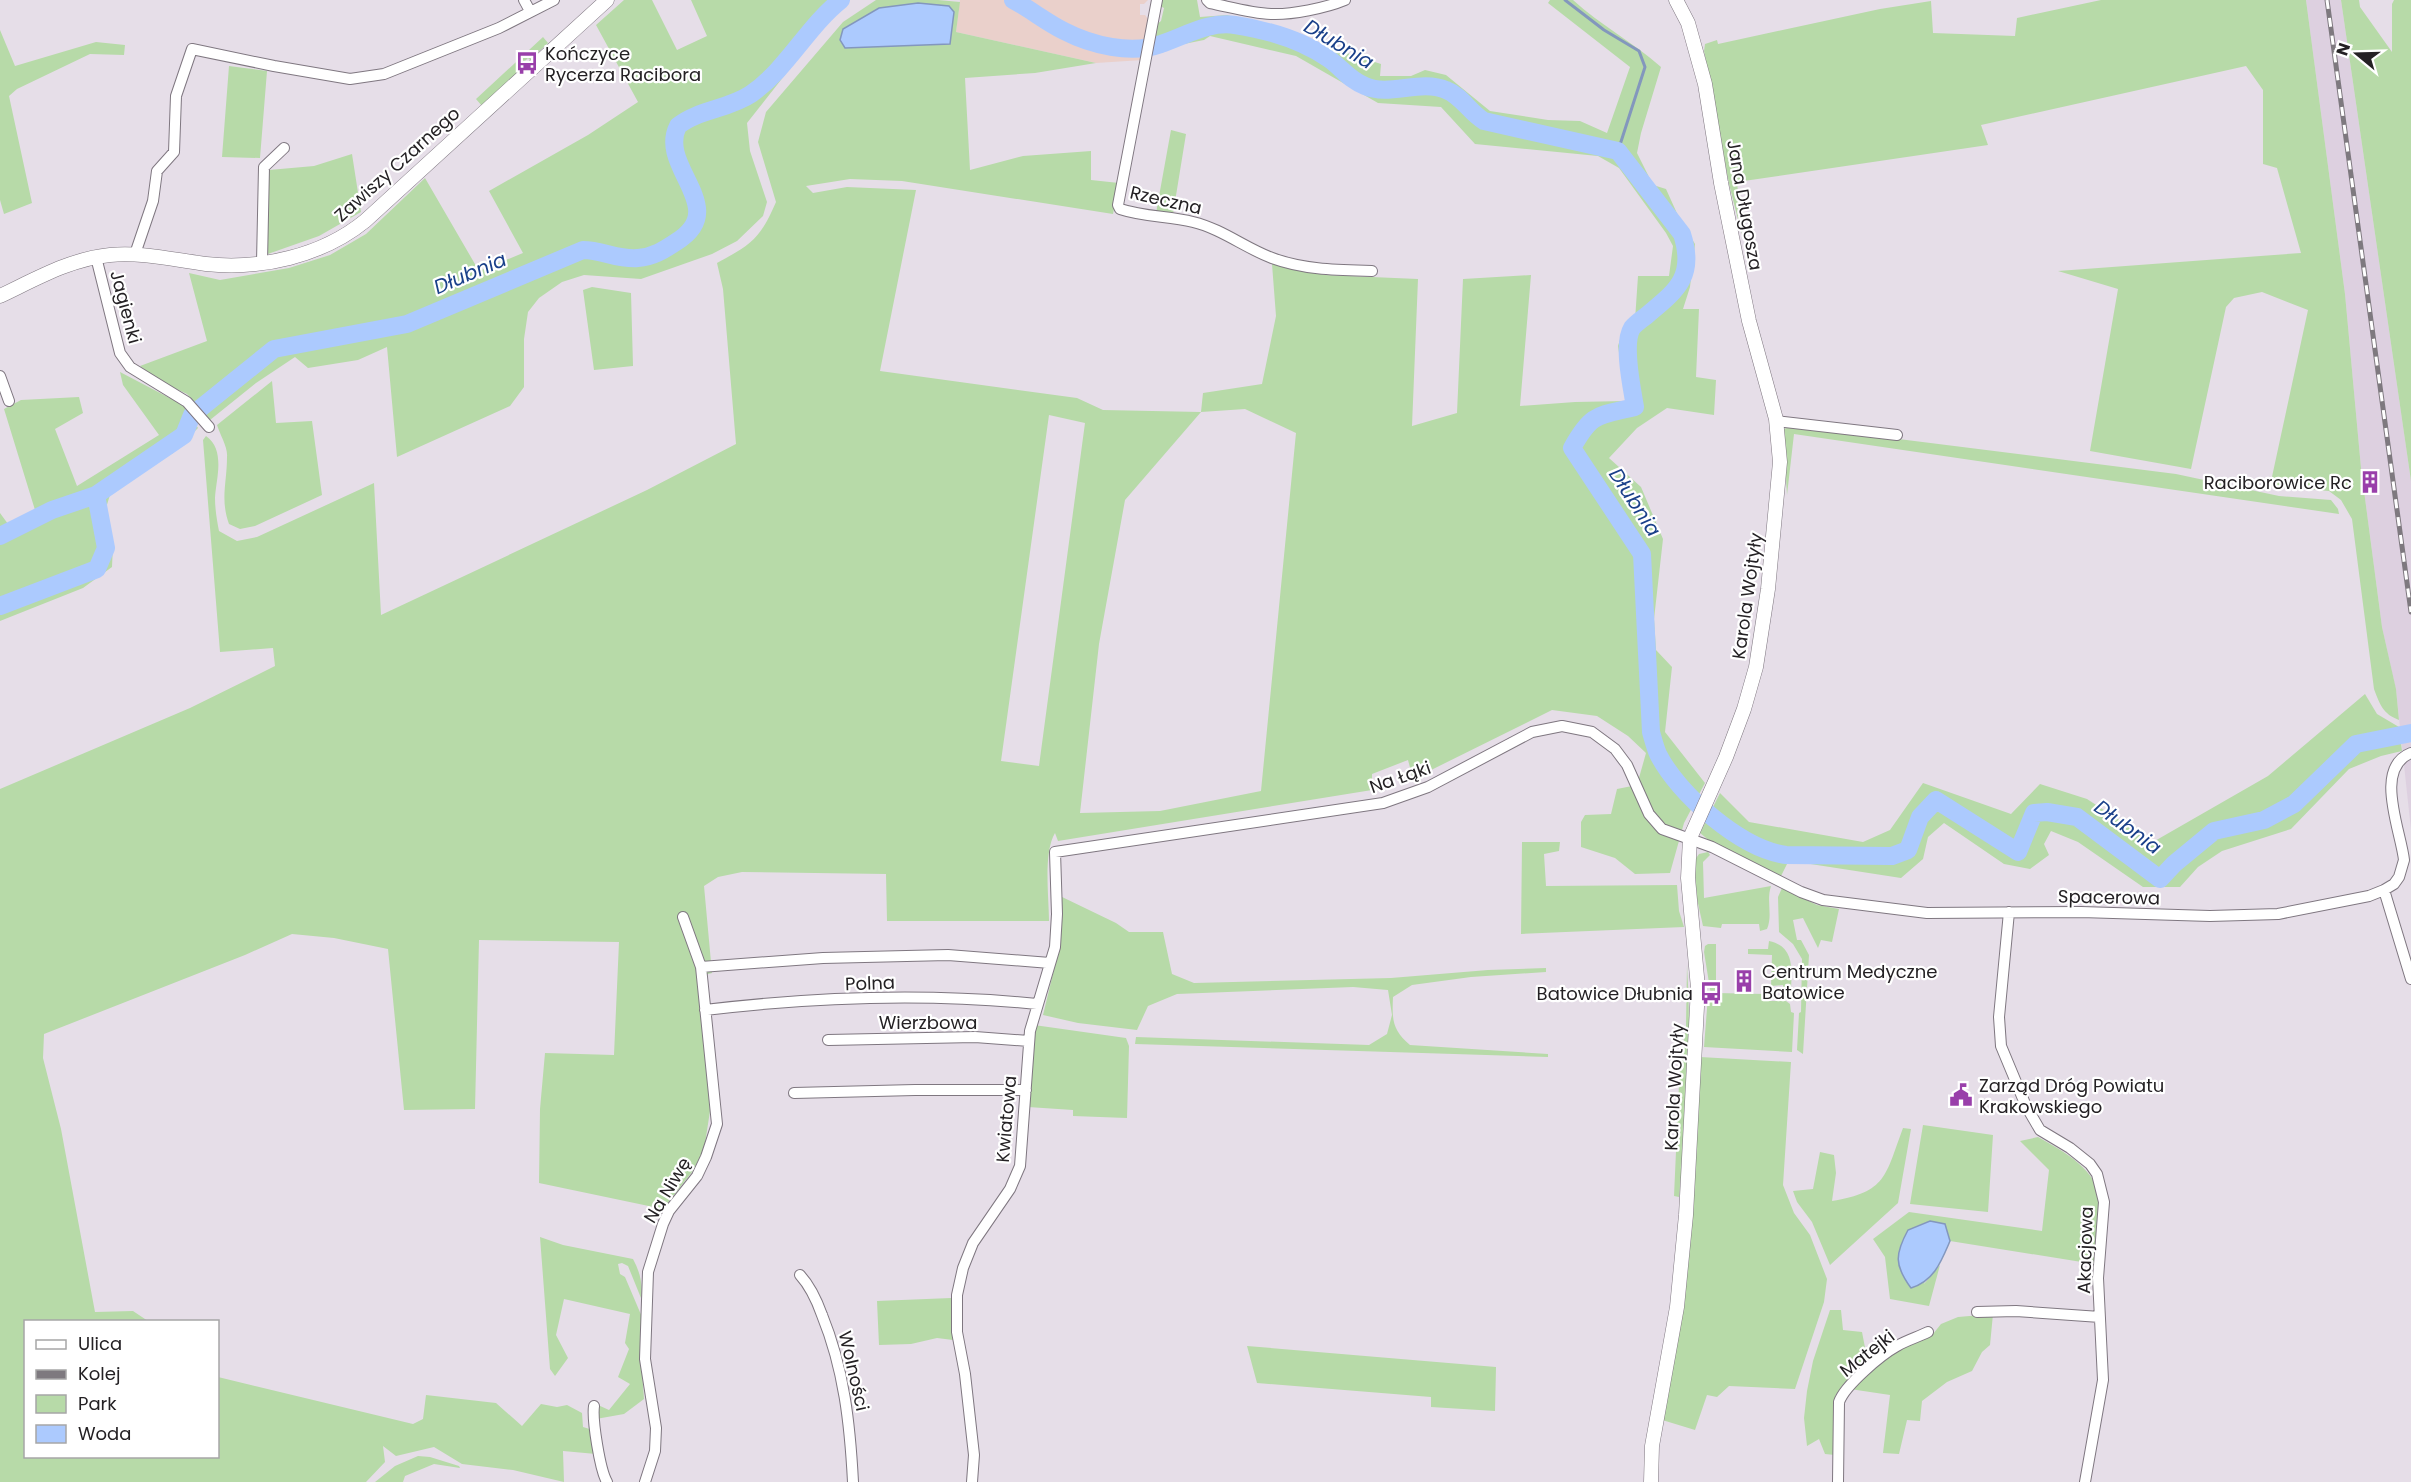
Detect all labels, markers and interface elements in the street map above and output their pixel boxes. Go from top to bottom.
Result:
water label: Dłubnia [1299,12,1379,76]
north arrow [2327,24,2387,84]
text: N [2330,40,2356,59]
place label: Kończyce Rycerza Racibora [545,41,701,87]
bus stop icon: Kończyce Rycerza Racibora [514,50,540,76]
street label: Zawiszy Czarnego [329,101,465,227]
street label: Jana Długosza [1721,138,1769,272]
street label: Rzeczna [1128,180,1204,220]
water label: Dłubnia [429,245,511,301]
street label: Jagienki [104,268,148,346]
water label: Dłubnia [1602,462,1668,542]
building icon: Raciborowice Rc [2357,469,2383,495]
place label: Raciborowice Rc [2204,470,2352,495]
street label: Karola Wojtyły [1726,531,1768,661]
street label: Na Łąki [1366,755,1434,799]
water label: Dłubnia [2089,793,2167,861]
street label: Spacerowa [2058,884,2160,910]
place label: Centrum Medyczne Batowice [1762,959,1937,1005]
building icon: Centrum Medyczne Batowice [1731,968,1757,994]
street label: Polna [845,970,895,996]
bus stop icon: Batowice Dłubnia [1698,980,1724,1006]
place label: Batowice Dłubnia [1537,981,1693,1006]
street label: Wierzbowa [879,1010,977,1035]
street label: Karola Wojtyły [1658,1023,1690,1151]
place label: Zarząd Dróg Powiatu Krakowskiego [1979,1073,2164,1119]
street label: Kwiatowa [990,1075,1022,1163]
public building icon: Zarząd Dróg Powiatu Krakowskiego [1948,1082,1974,1108]
street label: Na Niwę [638,1152,696,1228]
street label: Akacjowa [2071,1206,2099,1294]
legend [24,1320,219,1458]
street label: Matejki [1834,1324,1900,1382]
street label: Wolności [833,1329,875,1413]
text: Ulica [78,1331,122,1356]
text: Kolej [78,1361,120,1386]
text: Park [78,1391,117,1416]
text: Woda [78,1421,131,1446]

